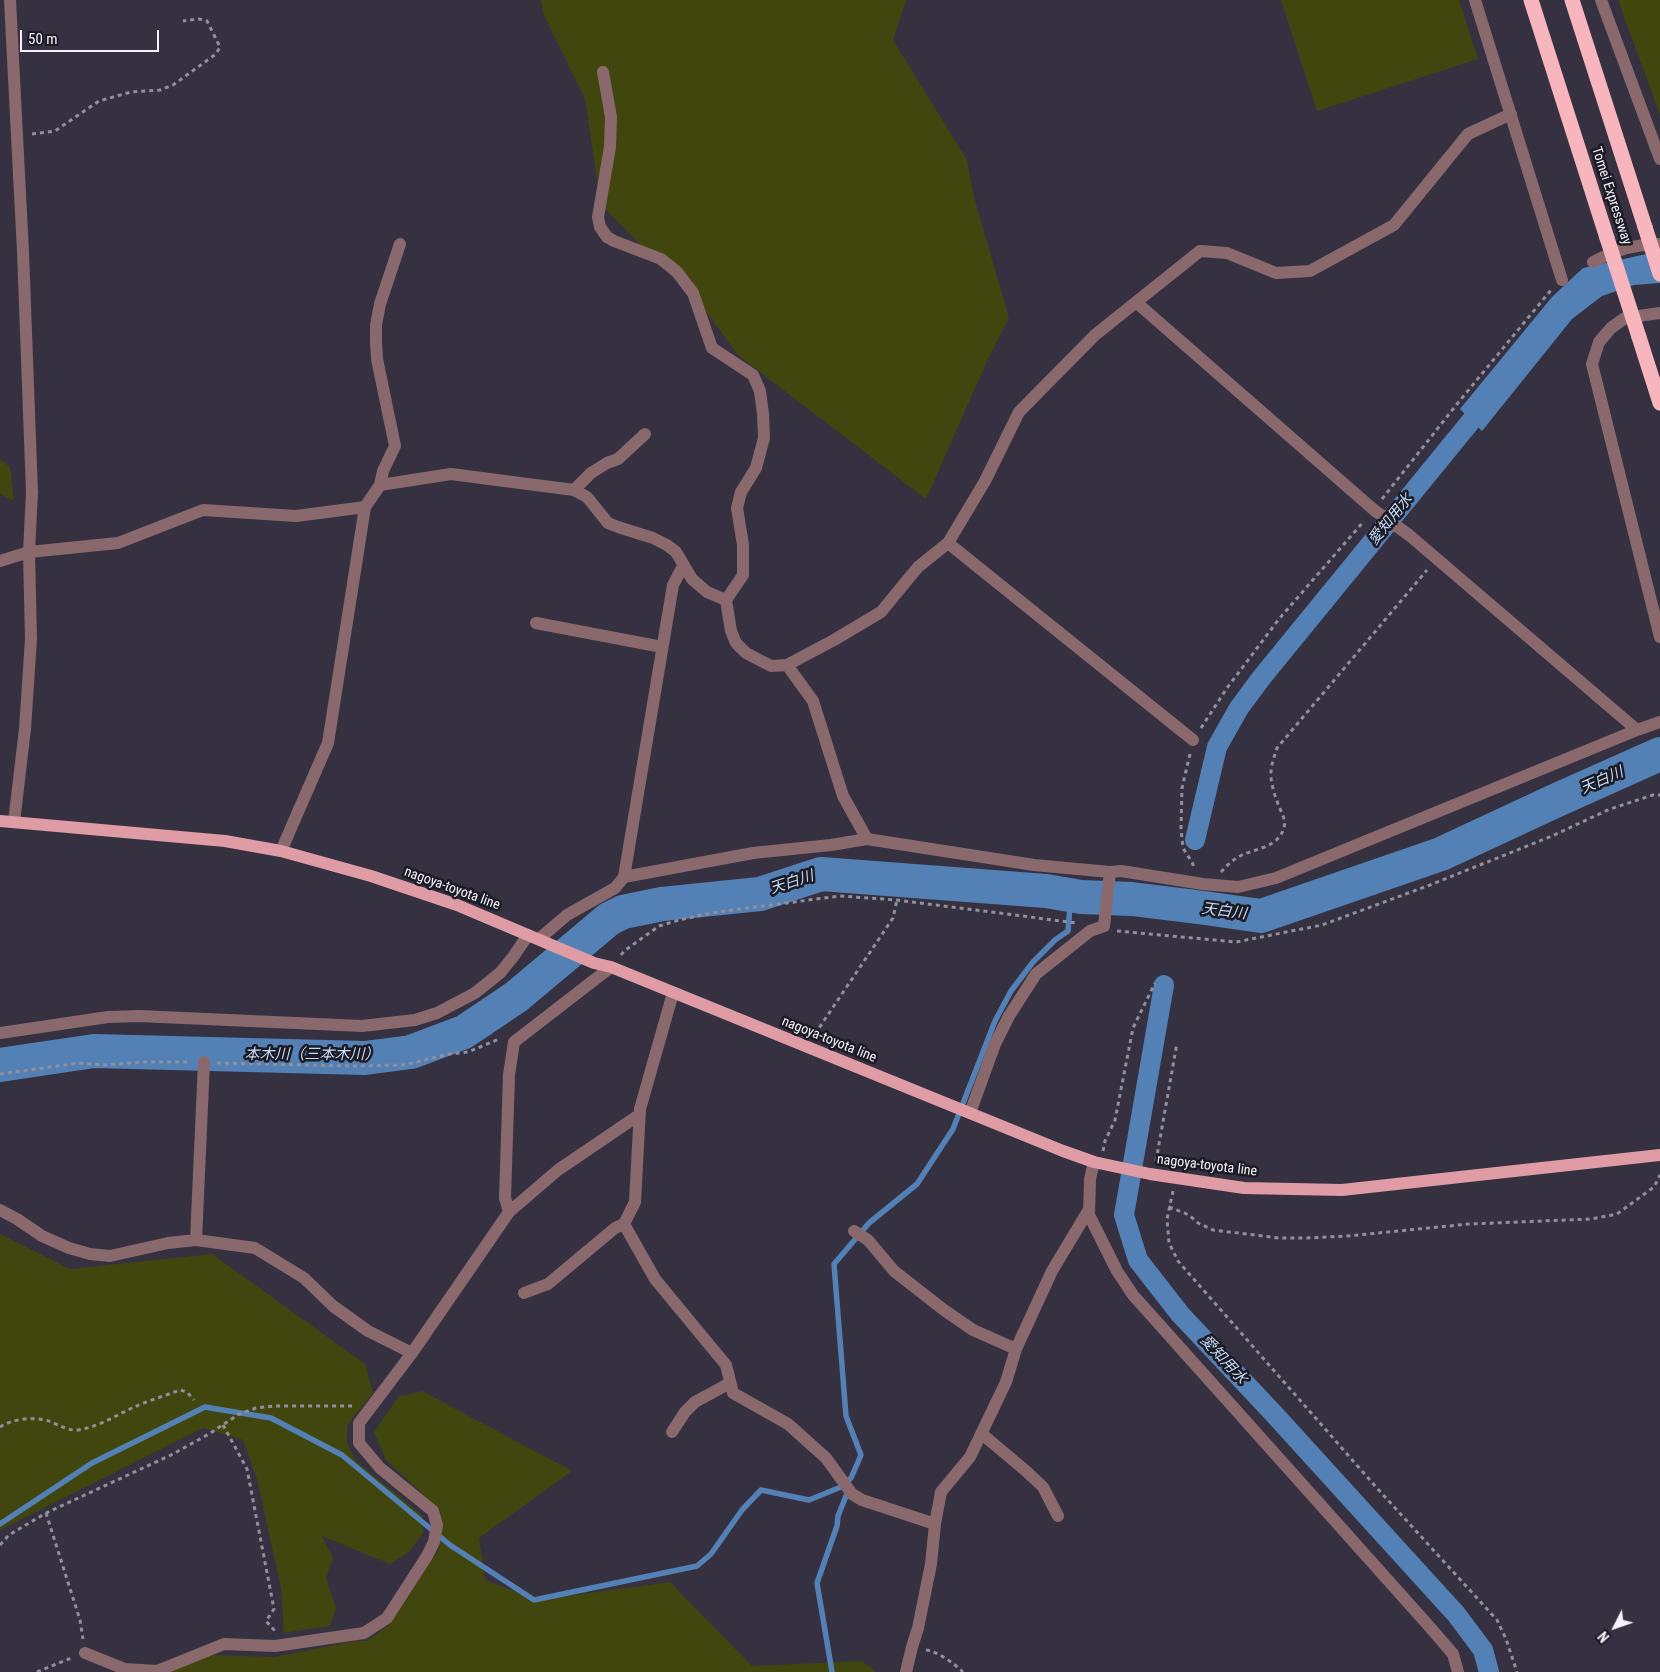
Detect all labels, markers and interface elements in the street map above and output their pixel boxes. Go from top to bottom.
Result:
scale bar [22,20,161,52]
text: 50 m [28,30,58,48]
street label: Tomei Expressway [1587,145,1635,247]
water label: 愛知用水 [1365,491,1417,549]
water label: 天白川 [1578,764,1626,798]
street label: nagoya-toyota line [402,864,502,914]
water label: 天白川 [768,867,816,899]
water label: 天白川 [1201,900,1247,924]
street label: nagoya-toyota line [779,1013,879,1067]
water label: 本木川（三本木川） [245,1046,379,1064]
street label: nagoya-toyota line [1156,1152,1258,1180]
water label: 愛知用水 [1196,1332,1250,1388]
north arrow [1590,1602,1640,1652]
text: N [1595,1628,1613,1645]

